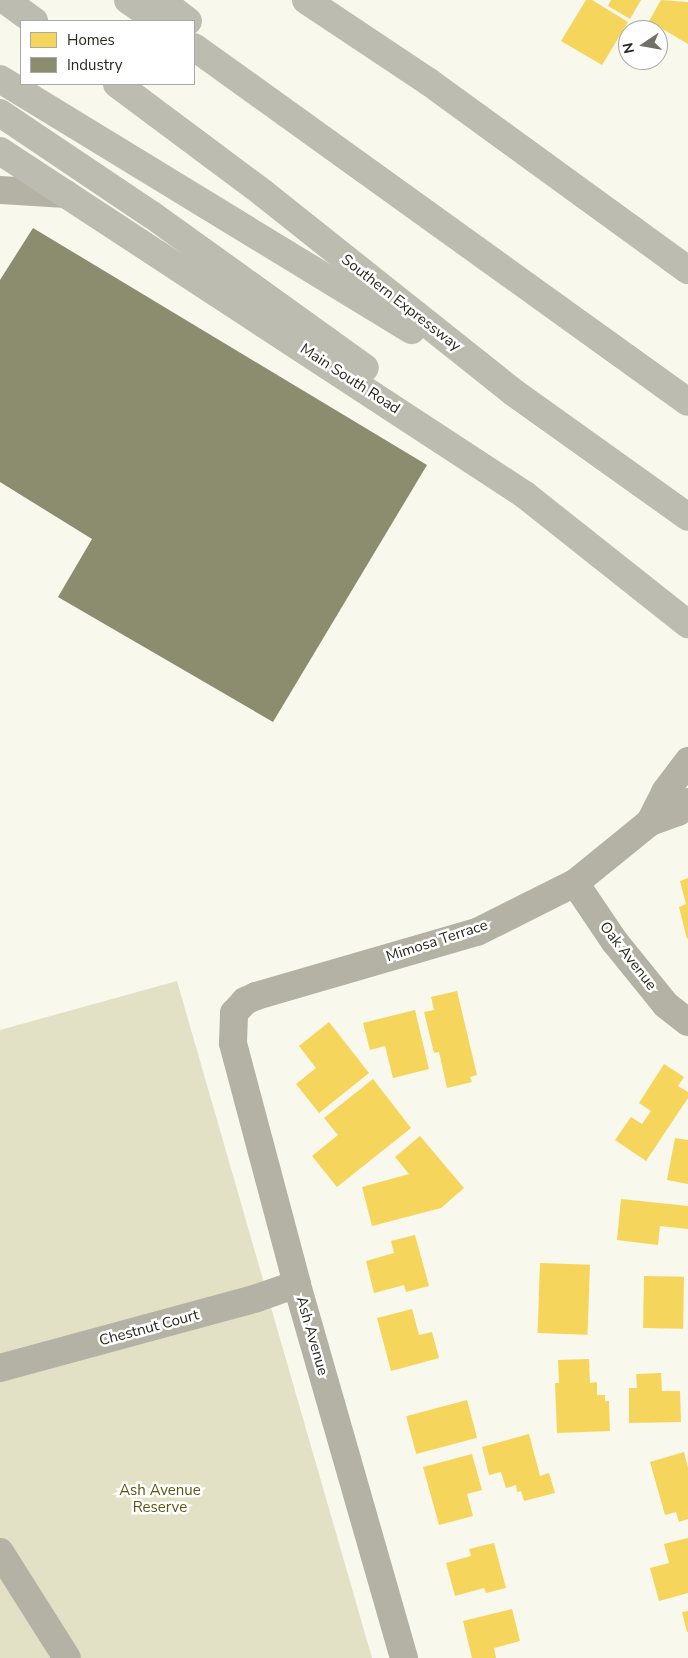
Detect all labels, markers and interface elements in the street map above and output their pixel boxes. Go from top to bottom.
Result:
legend [20,20,195,85]
north arrow [618,20,668,70]
text: Homes [67,30,115,50]
text: N [618,41,639,55]
text: Industry [67,55,122,75]
street label: Southern Expressway [338,251,464,355]
street label: Main South Road [297,340,403,418]
street label: Mimosa Terrace [384,916,490,966]
street label: Oak Avenue [596,918,660,994]
street label: Ash Avenue [292,1294,332,1378]
street label: Chestnut Court [97,1306,201,1350]
park label: Ash Avenue Reserve [119,1481,201,1516]

